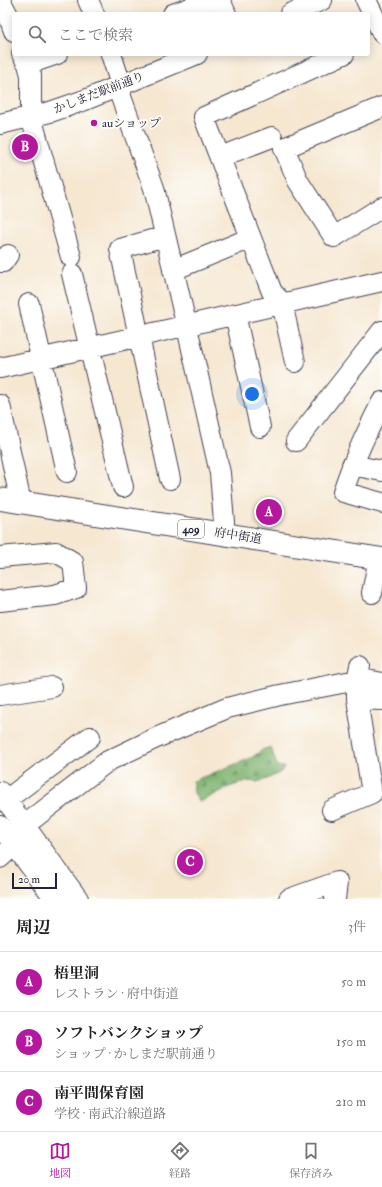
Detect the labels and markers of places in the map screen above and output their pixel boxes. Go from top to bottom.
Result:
place label: auショップ [102,116,161,131]
marker: auショップ [89,118,99,128]
pin: B [12,132,38,162]
pin: A [256,497,282,527]
pin: C [177,847,203,877]

